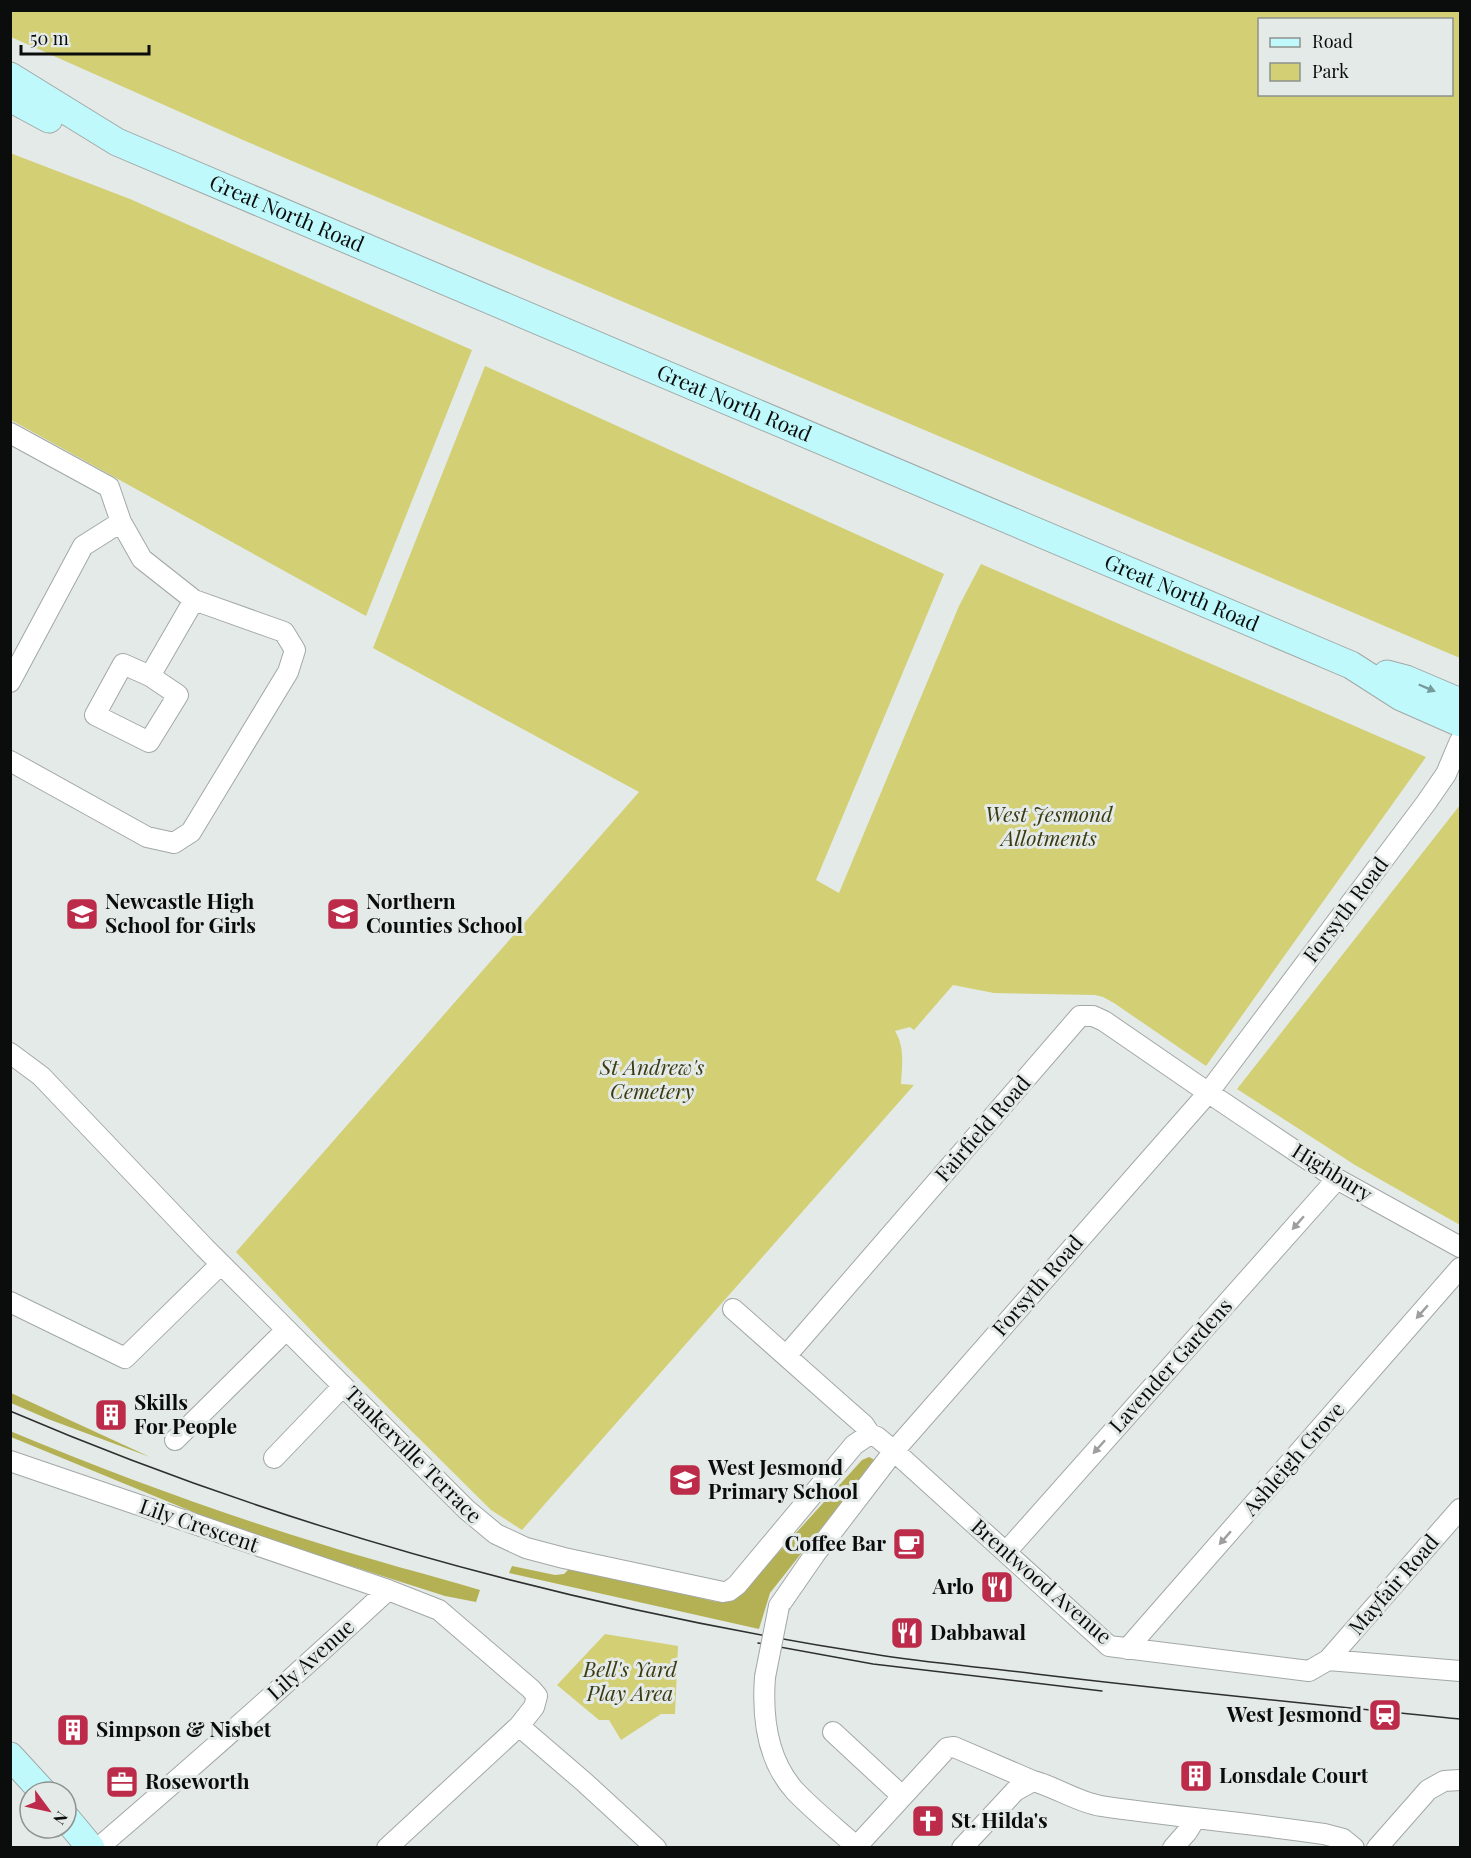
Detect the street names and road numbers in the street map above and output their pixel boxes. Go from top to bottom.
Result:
street label: Great North Road [206,167,369,257]
street label: Great North Road [653,357,816,447]
street label: Great North Road [1101,546,1264,637]
street label: Forsyth Road [1296,850,1393,967]
street label: Fairfield Road [928,1069,1035,1187]
street label: Highbury [1288,1136,1379,1207]
street label: Forsyth Road [985,1228,1088,1341]
street label: Lavender Gardens [1102,1291,1237,1438]
street label: Tankerville Terrace [340,1379,489,1528]
street label: Ashleigh Grove [1235,1395,1350,1521]
street label: Lily Crescent [136,1491,263,1558]
street label: Brentwood Avenue [966,1512,1118,1649]
street label: Mayfair Road [1341,1528,1444,1640]
street label: Lily Avenue [260,1612,359,1705]

